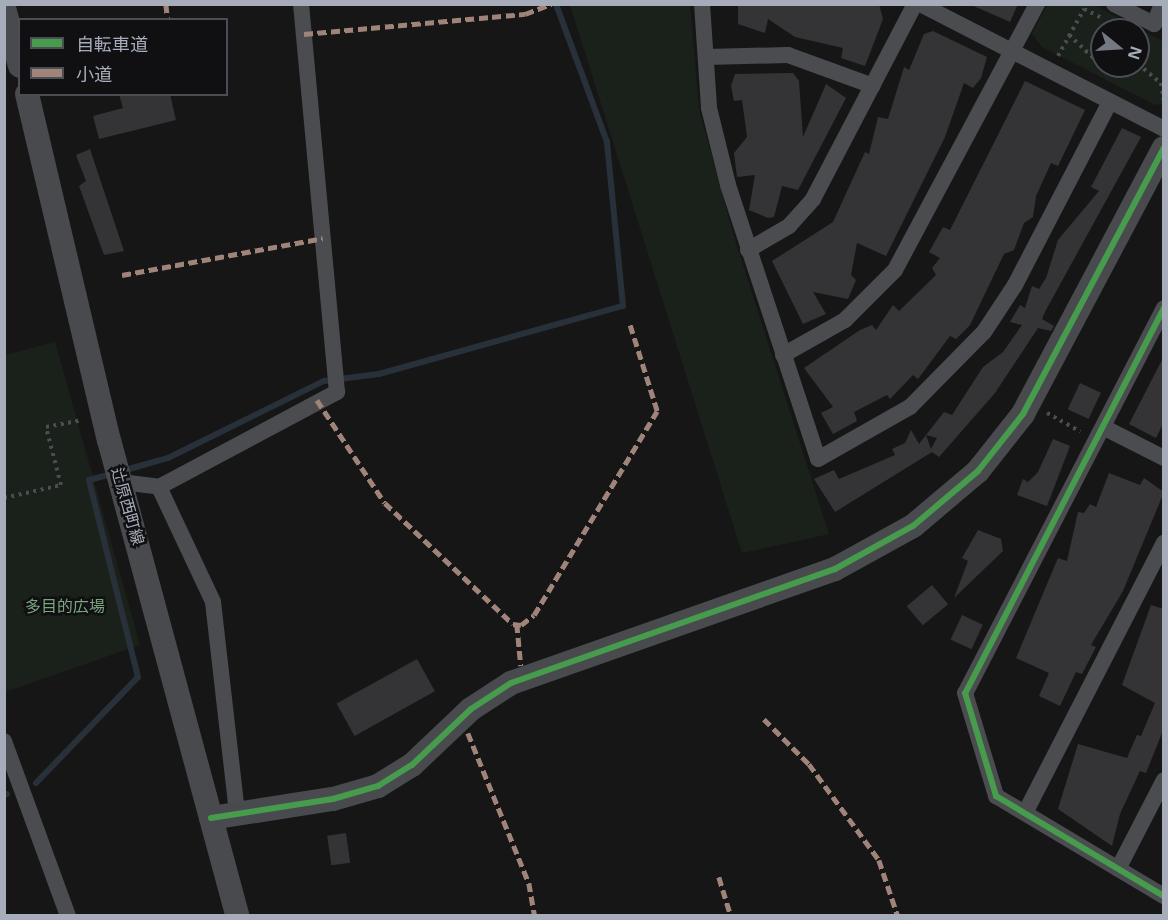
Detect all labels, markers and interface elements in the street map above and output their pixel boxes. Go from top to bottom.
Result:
legend [18,18,228,96]
north arrow [1090,18,1150,78]
text: 自転車道 [76,32,148,56]
text: N [1123,43,1148,63]
text: 小道 [76,62,112,86]
street label: 辻原西町線 [108,465,148,547]
park label: 多目的広場 [25,596,105,616]

